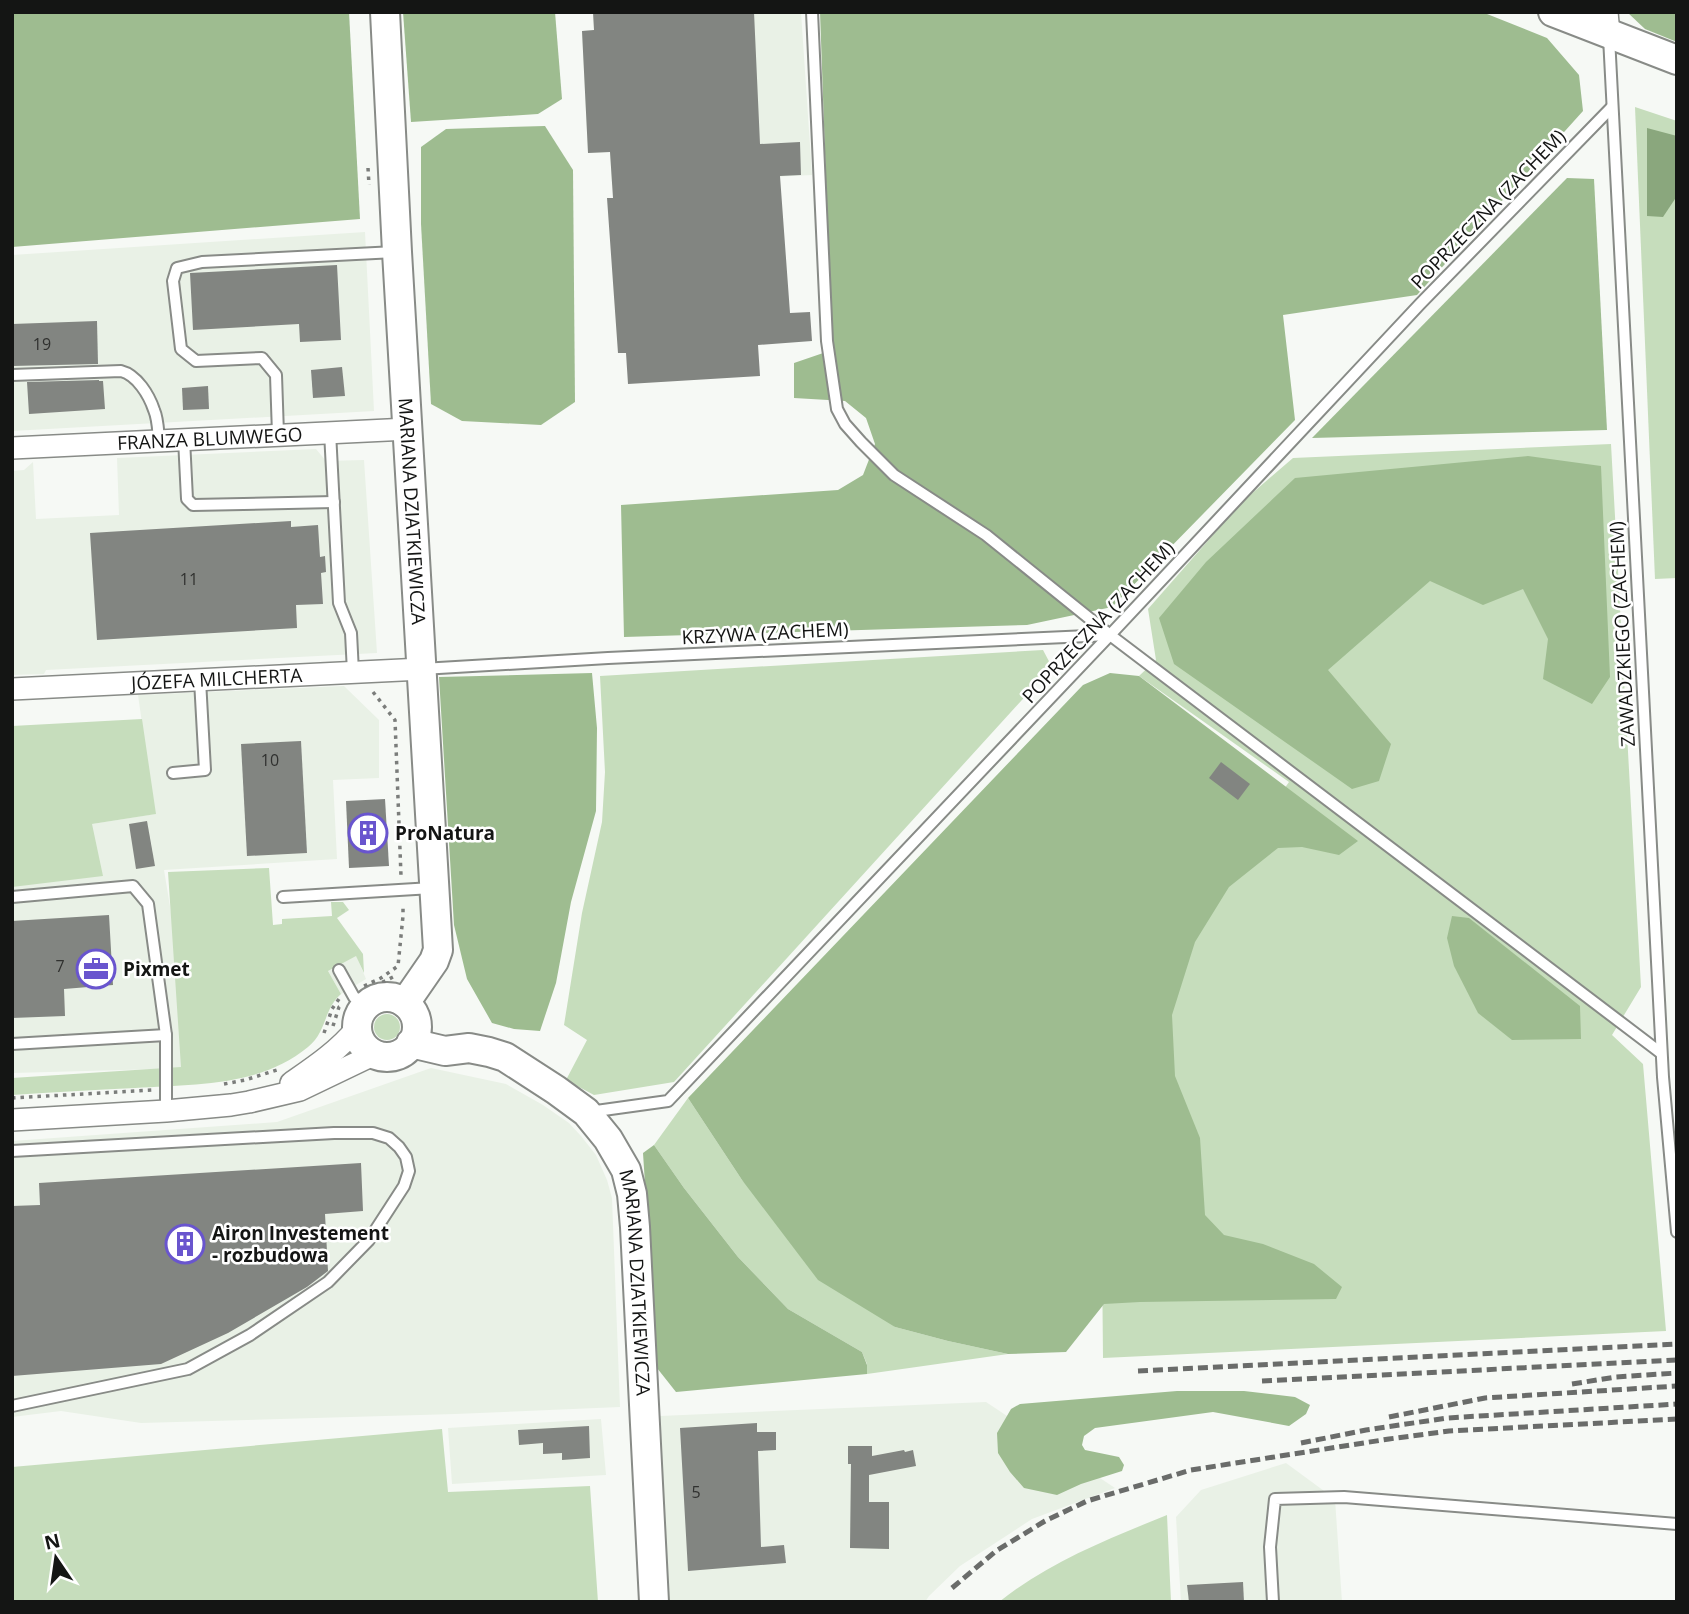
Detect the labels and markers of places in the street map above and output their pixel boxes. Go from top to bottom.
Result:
building icon: ProNatura [347,812,389,854]
place label: ProNatura [395,820,495,846]
office icon: Pixmet [75,948,117,990]
place label: Pixmet [123,956,190,982]
place label: Airon Investement - rozbudowa [212,1220,389,1268]
building icon: Airon Investement - rozbudowa [164,1223,206,1265]

